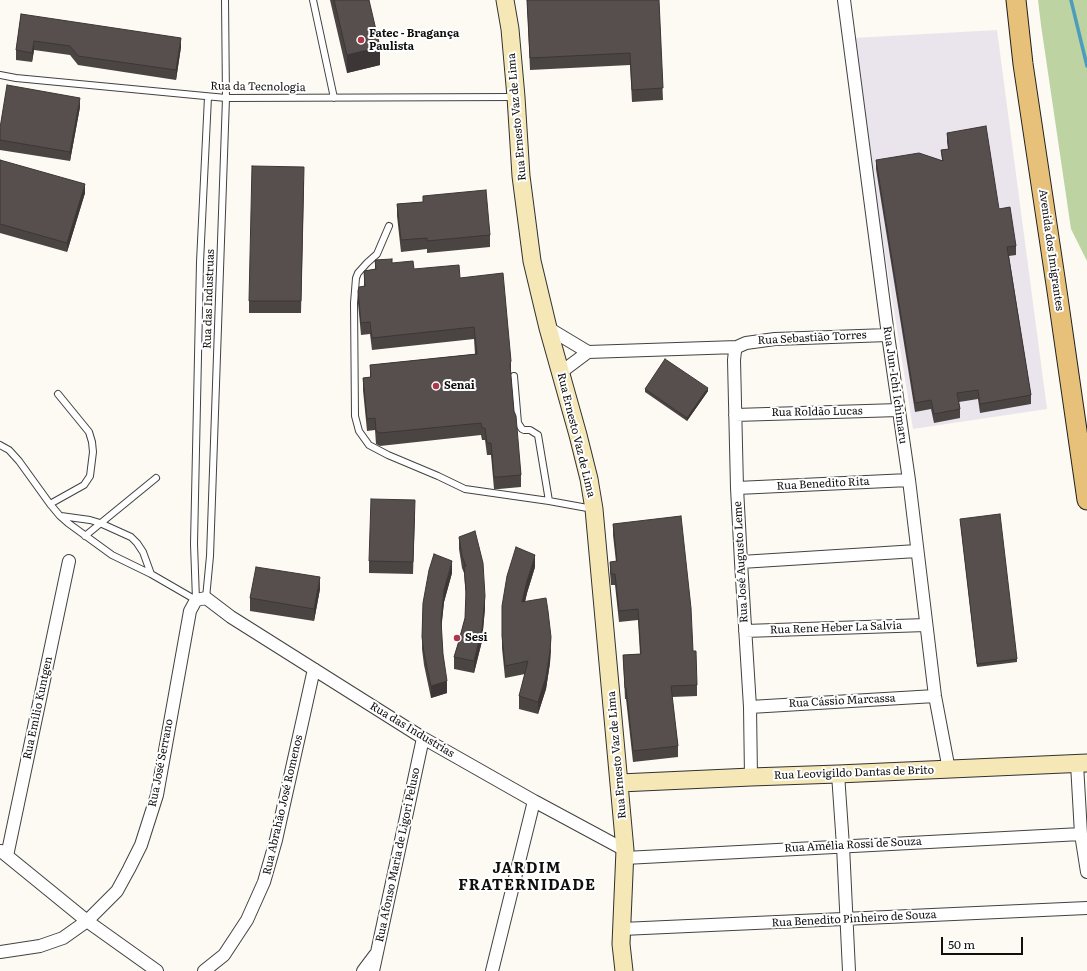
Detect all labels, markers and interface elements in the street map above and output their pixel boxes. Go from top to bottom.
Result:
place label: Fatec - Bragança Paulista [369,27,459,53]
marker: Fatec - Bragança Paulista [356,35,366,45]
street label: Rua Ernesto Vaz de Lima [505,53,529,181]
street label: Rua da Tecnologia [210,80,306,94]
street label: Avenida dos Imigrantes [1036,188,1066,312]
street label: Rua das Industruas [201,249,217,349]
street label: Rua Jun-Ichi Ichimaru [880,325,910,445]
street label: Rua Sebastião Torres [757,329,867,347]
street label: Rua Ernesto Vaz de Lima [554,371,598,499]
place label: Senai [444,379,475,393]
marker: Senai [431,381,441,391]
street label: Rua Roldão Lucas [771,405,863,419]
street label: Rua Benedito Rita [776,475,870,493]
street label: Rua José Augusto Leme [731,501,751,623]
street label: Rua Rene Heber La Salvia [770,619,902,637]
place label: Sesi [465,631,487,645]
marker: Sesi [452,633,462,643]
street label: Rua Emílio Kuntgen [21,655,55,761]
street label: Rua Ernesto Vaz de Lima [605,691,629,819]
street label: Rua Cássio Marcassa [788,692,896,710]
street label: Rua das Industrias [367,700,457,760]
street label: Rua José Serrano [146,718,176,808]
street label: Rua Abrahão José Romenos [260,734,306,876]
street label: Rua Leovigildo Dantas de Brito [774,764,934,782]
street label: Rua Afonso Maria de Ligori Peluso [373,766,423,944]
street label: Rua Amélia Rossi de Souza [784,835,922,855]
district label: JARDIM FRATERNIDADE [458,860,596,895]
street label: Rua Benedito Pinheiro de Souza [771,908,937,930]
scale bar [943,929,1025,955]
text: 50 m [948,935,975,953]

